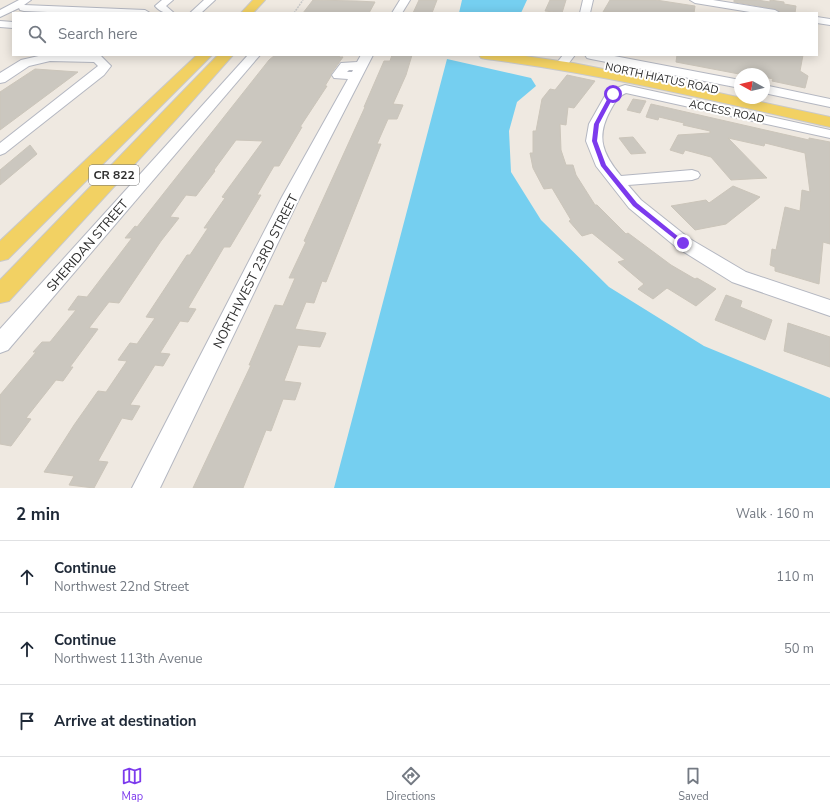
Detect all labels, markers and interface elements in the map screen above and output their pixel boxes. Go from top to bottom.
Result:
search box [12,12,818,56]
icon: search [26,23,48,45]
text: Search here [58,24,138,44]
street label: NORTH HIATUS ROAD [604,59,720,98]
north arrow [734,68,770,104]
route start [604,85,622,103]
street label: ACCESS ROAD [688,96,766,127]
road number: CR 822 [89,165,139,185]
street label: NORTHWEST 23RD STREET [209,191,303,352]
street label: SHERIDAN STREET [43,196,133,296]
route end [674,234,692,252]
text: 2 min [16,503,60,526]
text: Walk · 160 m [736,505,814,523]
text: Continue [54,558,116,578]
icon: ahead [16,566,38,588]
text: 110 m [776,568,814,586]
text: Northwest 22nd Street [54,578,189,596]
text: Continue [54,630,116,650]
icon: ahead [16,638,38,660]
text: 50 m [784,640,814,658]
text: Northwest 113th Avenue [54,650,202,668]
icon: arrive [16,710,38,732]
text: Arrive at destination [54,711,197,731]
tab: Map [121,765,143,804]
tab: Directions [386,765,436,804]
tab: Saved [678,765,709,804]

